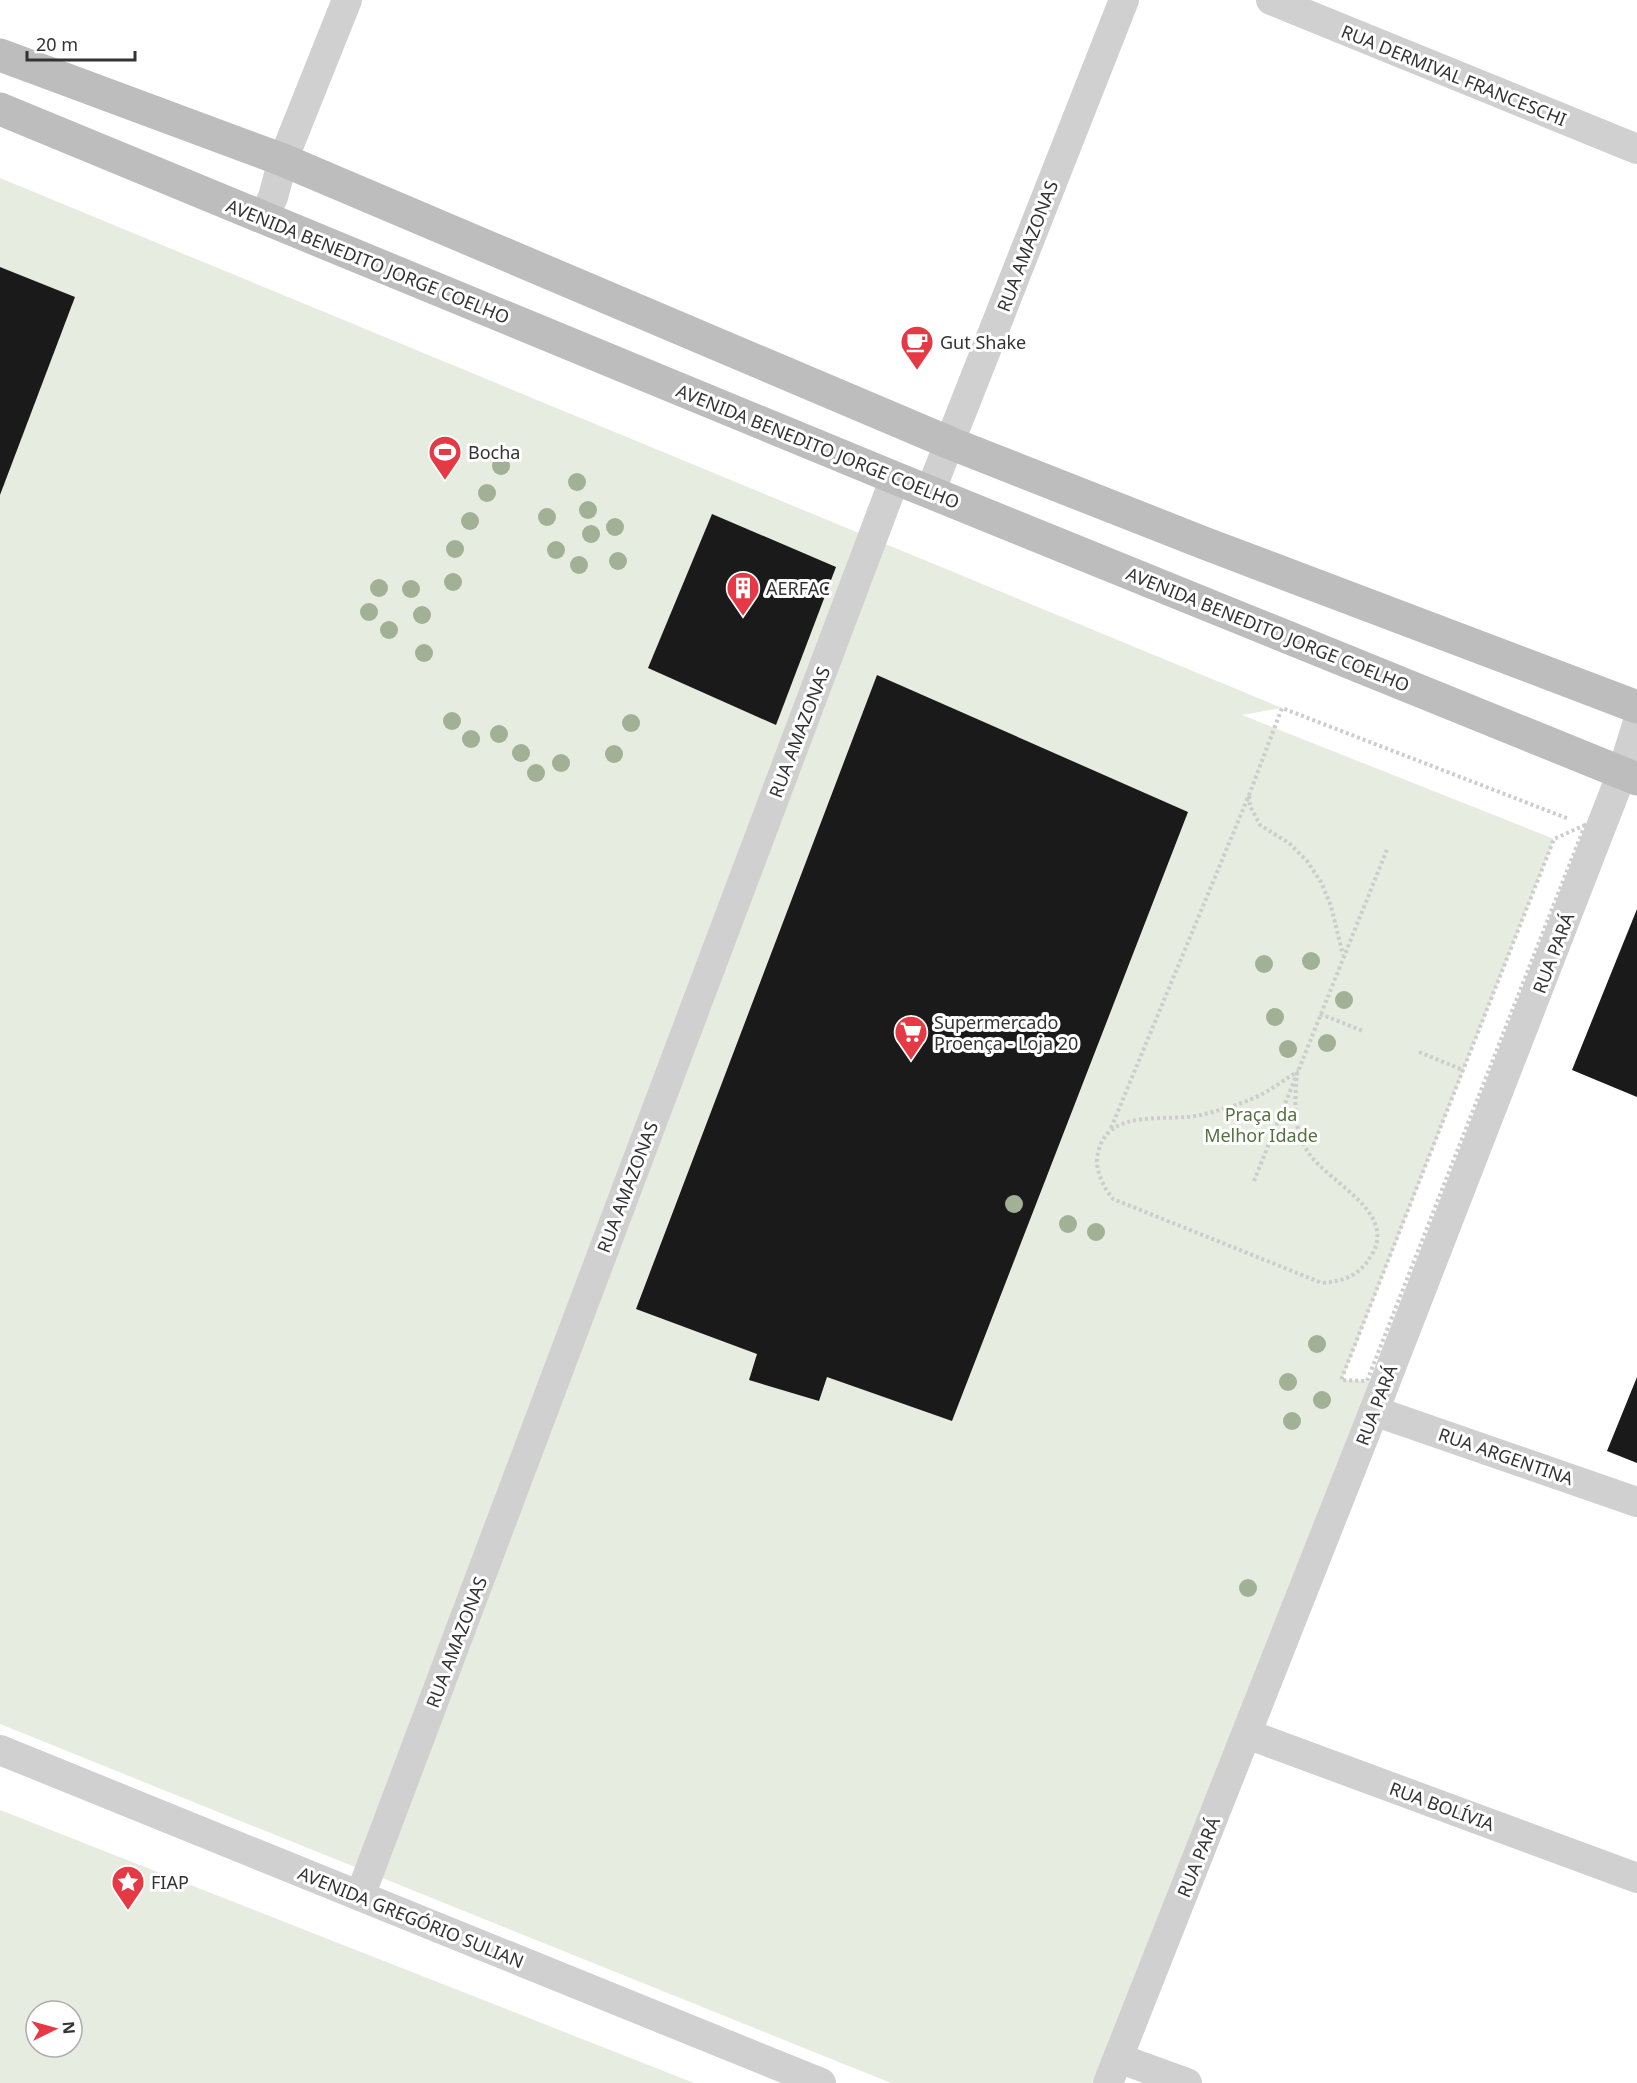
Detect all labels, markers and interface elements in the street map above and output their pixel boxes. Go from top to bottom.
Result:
street label: RUA DERMIVAL FRANCESCHI [1338,19,1570,131]
scale bar [27,24,135,62]
text: 20 m [36,32,78,56]
street label: RUA AMAZONAS [991,177,1063,315]
street label: AVENIDA BENEDITO JORGE COELHO [223,193,513,329]
cafe icon: Gut Shake [899,324,935,371]
place label: Gut Shake [940,330,1026,354]
street label: AVENIDA BENEDITO JORGE COELHO [673,378,963,514]
sports icon: Bocha [427,434,463,481]
place label: Bocha [468,440,520,464]
street label: AVENIDA BENEDITO JORGE COELHO [1123,561,1413,697]
building icon: AERFAC [725,570,761,617]
place label: AERFAC [766,576,830,600]
street label: RUA AMAZONAS [763,663,835,801]
street label: RUA PARÁ [1527,909,1580,997]
place label: Supermercado Proença - Loja 20 [934,1010,1078,1055]
supermarket icon: Supermercado Proença - Loja 20 [893,1014,929,1061]
park label: Praça da Melhor Idade [1204,1102,1318,1147]
street label: RUA AMAZONAS [591,1118,663,1256]
street label: RUA PARÁ [1350,1361,1403,1449]
street label: RUA ARGENTINA [1435,1422,1577,1490]
street label: RUA AMAZONAS [420,1573,492,1711]
street label: RUA BOLÍVIA [1386,1776,1498,1836]
street label: RUA PARÁ [1171,1813,1225,1901]
street label: AVENIDA GREGÓRIO SULIAN [294,1861,528,1973]
place icon: FIAP [110,1864,146,1911]
place label: FIAP [151,1870,189,1894]
north arrow [24,1999,84,2059]
text: N [57,2020,80,2035]

